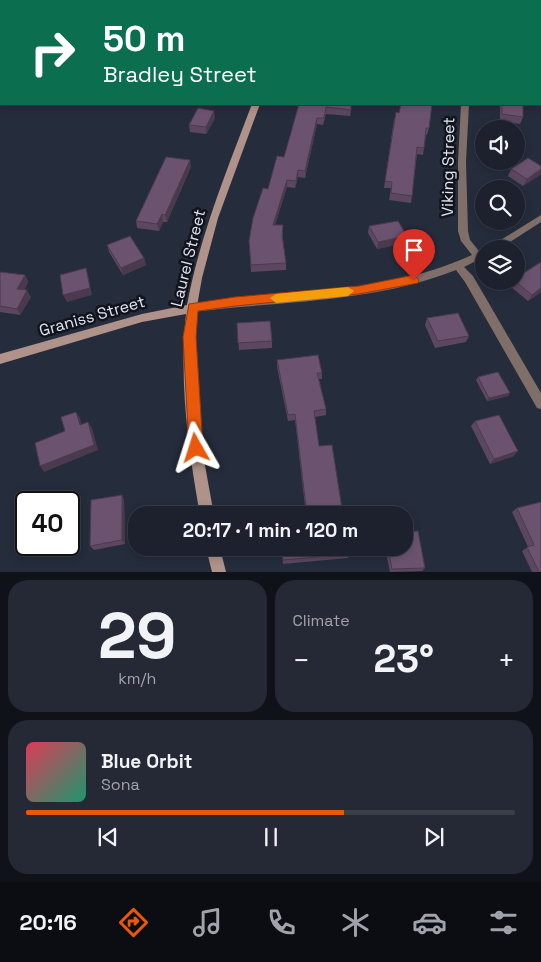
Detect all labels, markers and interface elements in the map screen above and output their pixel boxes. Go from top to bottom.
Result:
text: 50 m [103,17,185,61]
icon: right [20,20,85,85]
text: Bradley Street [103,60,257,88]
street label: Viking Street [437,117,459,217]
map controls [475,120,525,290]
button: sound [475,120,525,170]
button: search [475,180,525,230]
street label: Laurel Street [166,207,210,309]
pin [393,229,435,280]
icon: arrive [400,236,428,264]
button: layers [475,240,525,290]
street label: Graniss Street [37,291,147,341]
position arrow [169,421,221,473]
speed limit sign: 40 [15,491,80,556]
text: 20:17 · 1 min · 120 m [183,518,358,543]
text: 29 [98,594,177,677]
text: Climate [293,610,350,631]
text: 23° [373,635,434,683]
text: − [293,642,310,678]
text: + [498,642,515,678]
text: km/h [118,668,156,689]
text: Blue Orbit [101,749,192,774]
text: Sona [101,774,140,795]
icon: previous [94,823,122,851]
icon: pause [257,823,285,851]
icon: next [420,823,448,851]
icon: directions [116,905,151,940]
icon: music [190,905,225,940]
icon: phone [264,905,299,940]
icon: climate [338,905,373,940]
icon: car [412,905,447,940]
icon: filters [486,905,521,940]
text: 20:16 [20,908,77,936]

